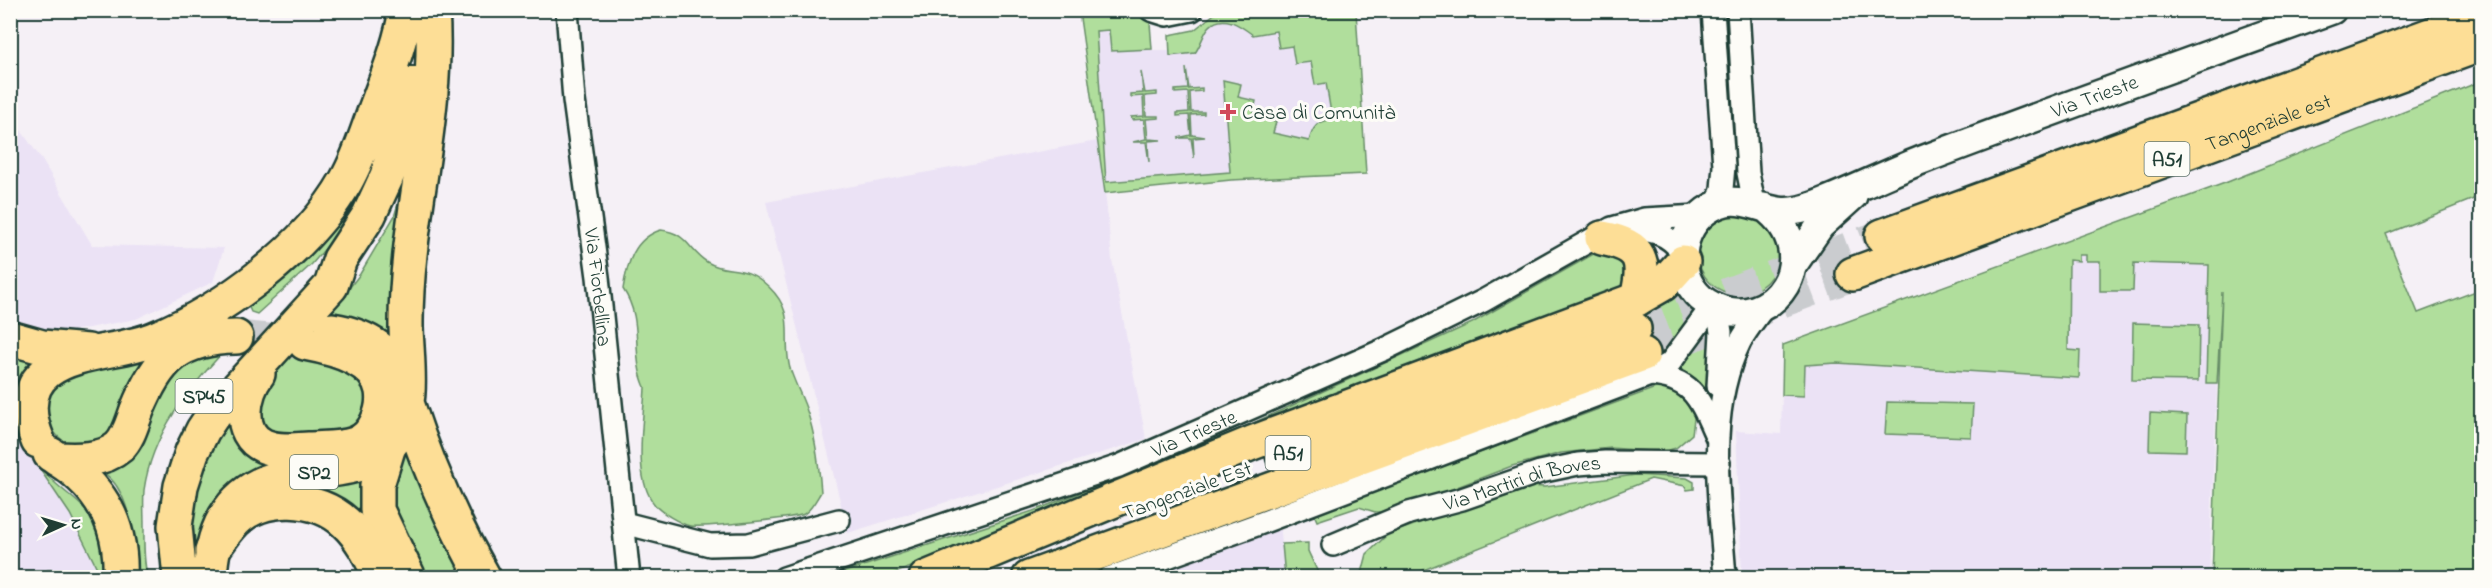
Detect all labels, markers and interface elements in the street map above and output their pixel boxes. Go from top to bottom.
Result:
street label: Via Trieste [2047,68,2143,128]
street label: Tangenziale est [2202,87,2336,161]
place label: Casa di Comunità [1242,99,1396,129]
marker: Casa di Comunità [1219,103,1237,121]
road number: A51 [2144,142,2190,176]
street label: Via Fiorbellina [574,225,618,348]
road number: SP45 [176,379,232,413]
street label: Via Trieste [1146,403,1243,467]
road number: A51 [1266,436,1310,470]
street label: Via Martiri di Boves [1440,449,1602,520]
road number: SP2 [290,455,338,489]
street label: Tangenziale Est [1119,455,1257,531]
north arrow [33,495,93,555]
text: N [64,518,88,531]

